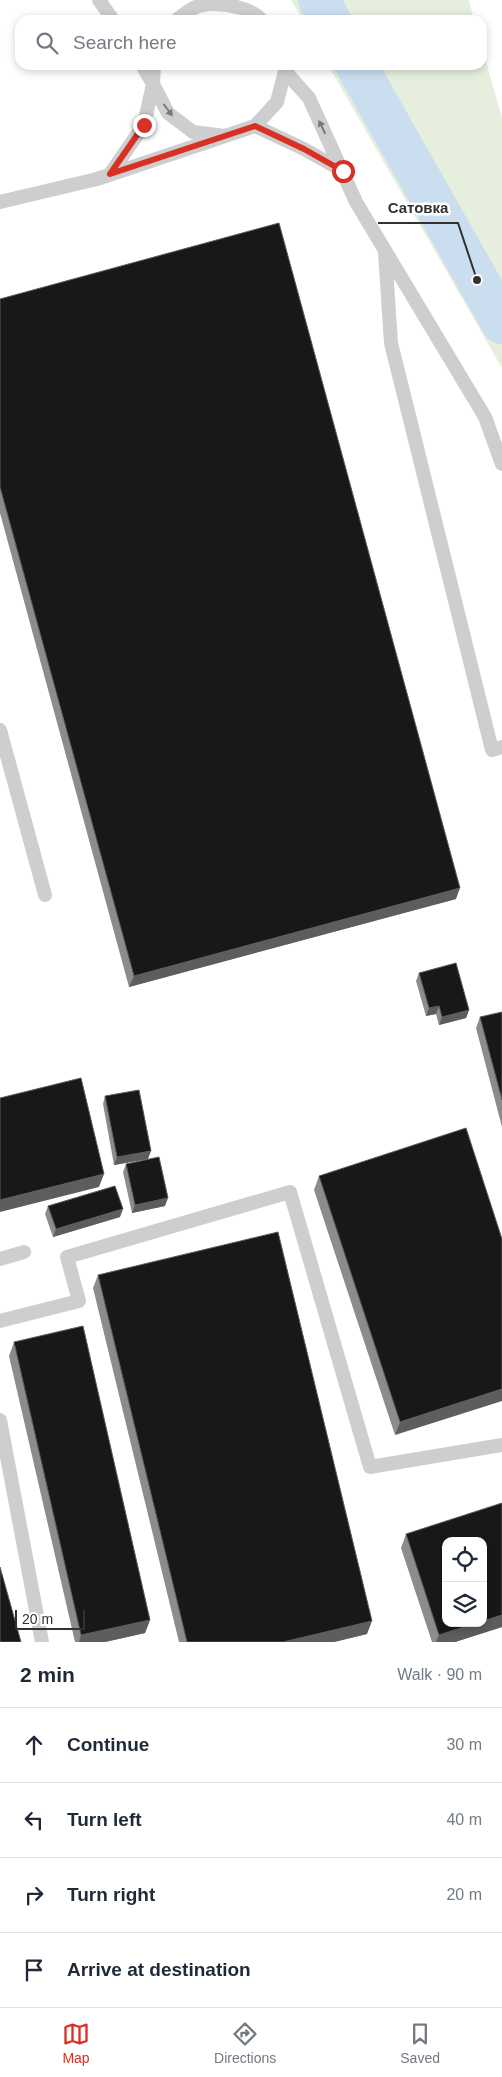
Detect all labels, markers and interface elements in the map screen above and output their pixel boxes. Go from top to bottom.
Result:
search box [15,15,487,70]
icon: search [33,29,61,57]
text: Search here [73,32,177,53]
one-way arrow [163,103,173,116]
route end [133,114,156,137]
one-way arrow [318,120,326,134]
route start [332,160,355,183]
callout: Сатовка [378,193,458,223]
text: Сатовка [388,199,449,216]
map controls [442,1537,487,1627]
button: locate [442,1537,487,1582]
button: layers [442,1582,487,1627]
scale bar [15,1607,85,1630]
text: 20 m [22,1611,53,1627]
text: 2 min [20,1663,75,1686]
text: Walk · 90 m [397,1666,482,1683]
icon: ahead [20,1731,48,1759]
text: Continue [67,1734,149,1755]
text: 30 m [446,1736,482,1753]
icon: left [20,1806,48,1834]
text: Turn left [67,1809,142,1830]
text: 40 m [446,1811,482,1828]
icon: right [20,1881,48,1909]
text: Turn right [67,1884,155,1905]
text: 20 m [446,1886,482,1903]
icon: arrive [20,1956,48,1984]
text: Arrive at destination [67,1959,251,1980]
tab: Map [62,2020,90,2066]
tab: Directions [214,2020,276,2066]
tab: Saved [400,2020,440,2066]

